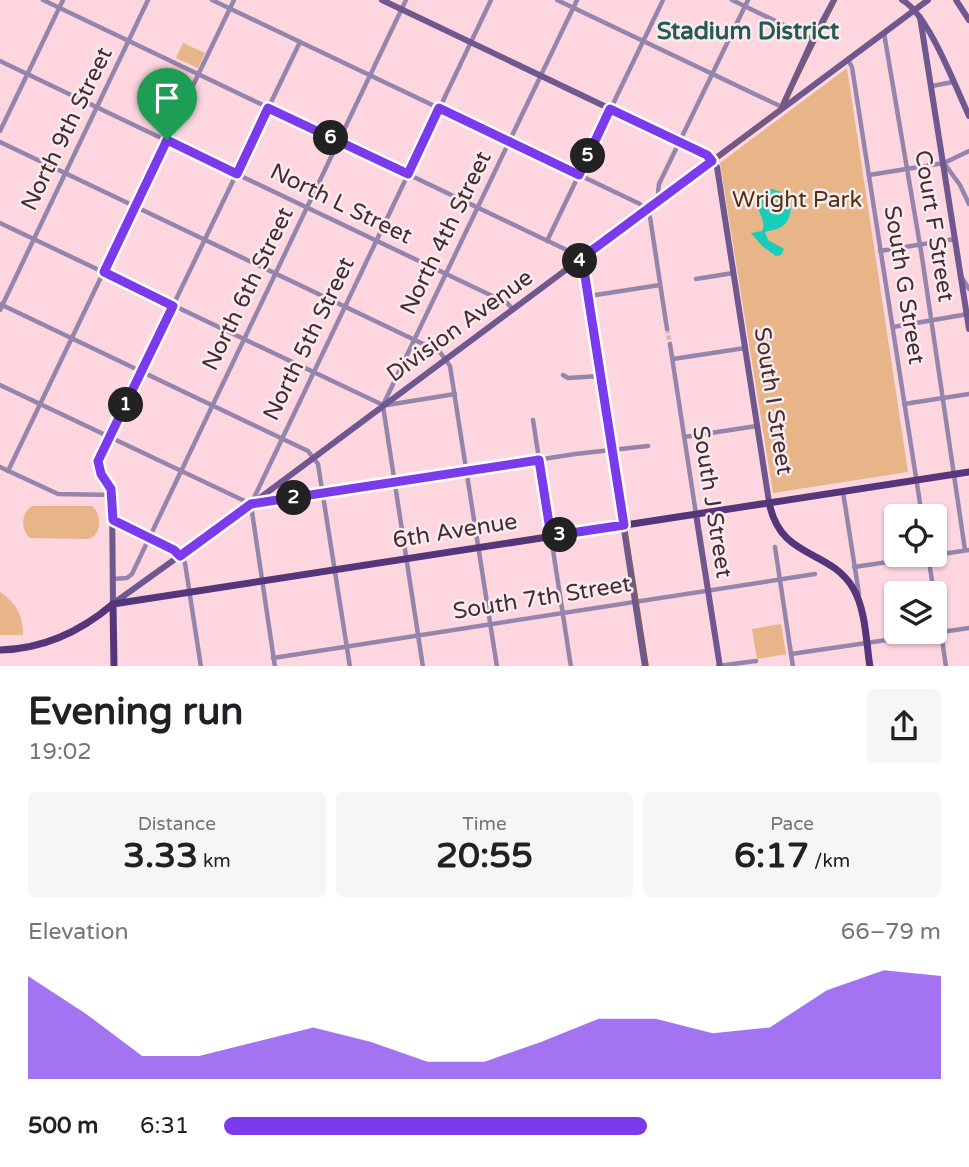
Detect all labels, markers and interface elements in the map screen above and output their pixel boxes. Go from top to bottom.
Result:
district label: Stadium District [657,17,840,46]
street label: North 9th Street [15,42,119,215]
pin [137,68,197,140]
icon: arrive [148,79,186,117]
pin: 6 [314,120,348,156]
text: 6 [325,126,336,148]
pin: 5 [570,138,606,174]
text: 5 [582,144,593,166]
street label: North 4th Street [394,146,498,319]
street label: Court F Street [908,148,960,304]
street label: North L Street [265,158,417,251]
park label: Wright Park [732,186,862,214]
street label: North 6th Street [196,202,300,375]
street label: South G Street [878,204,930,366]
pin: 4 [562,244,598,278]
text: 4 [574,249,585,271]
street label: North 5th Street [257,252,361,425]
street label: Division Avenue [381,264,539,388]
street label: South I Street [748,325,799,477]
pin: 1 [108,388,144,422]
text: 1 [120,393,131,415]
street label: South J Street [686,424,738,580]
pin: 2 [276,480,312,516]
text: 2 [288,486,299,508]
map controls [884,504,947,644]
button: locate [884,504,947,567]
street label: 6th Avenue [391,507,519,555]
pin: 3 [542,518,578,552]
text: 3 [554,523,565,545]
street label: South 7th Street [451,570,633,626]
button: layers [884,581,947,644]
text: Evening run [28,689,243,735]
button: share [867,689,941,763]
text: 19:02 [28,738,92,766]
text: Distance [138,813,216,835]
text: Time [462,813,507,835]
text: Pace [770,813,814,835]
text: 3.33 [123,835,198,877]
text: 20:55 [436,835,533,877]
text: 6:17 [734,835,809,877]
text: km [198,850,231,872]
text: /km [809,850,850,872]
text: Elevation [28,918,129,946]
text: 66–79 m [841,918,941,946]
text: 500 m [28,1112,98,1140]
text: 6:31 [140,1112,189,1140]

